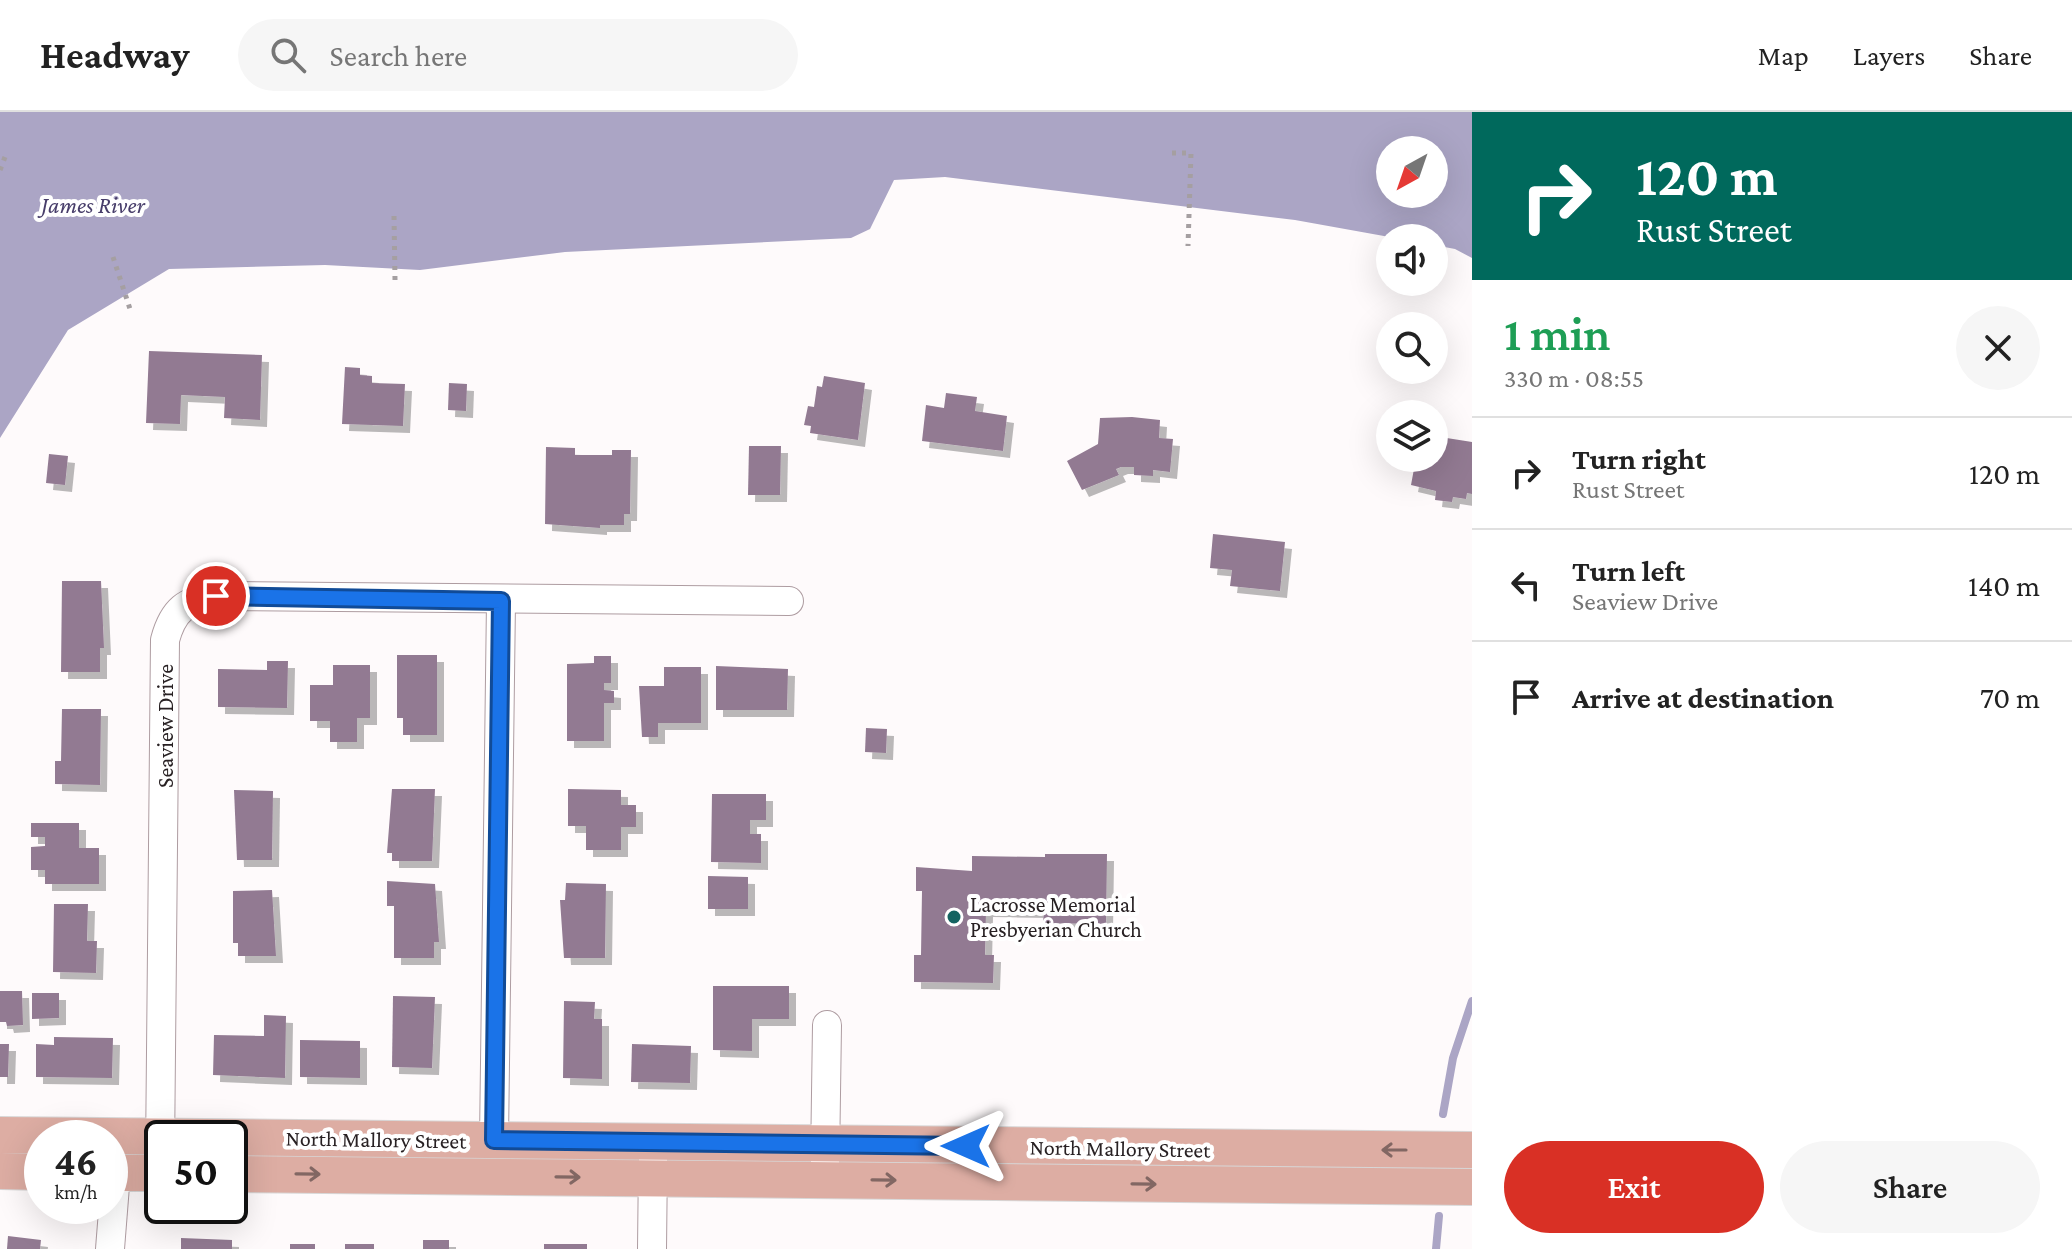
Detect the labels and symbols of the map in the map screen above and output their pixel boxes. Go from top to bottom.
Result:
north arrow [1376,136,1448,208]
water label: James River [37,191,146,218]
pin [182,562,250,630]
street label: Seaview Drive [153,664,178,788]
place label: Lacrosse Memorial Presbyerian Church [970,892,1142,942]
marker: Lacrosse Memorial Presbyerian Church [945,908,963,926]
position arrow [924,1104,1008,1188]
speed limit sign: 50 [144,1120,248,1224]
street label: North Mallory Street [285,1125,467,1154]
street label: North Mallory Street [1029,1134,1211,1163]
one-way arrow [1381,1142,1408,1158]
one-way arrow [294,1166,321,1182]
one-way arrow [554,1169,581,1185]
one-way arrow [870,1172,897,1188]
one-way arrow [1130,1177,1157,1192]

